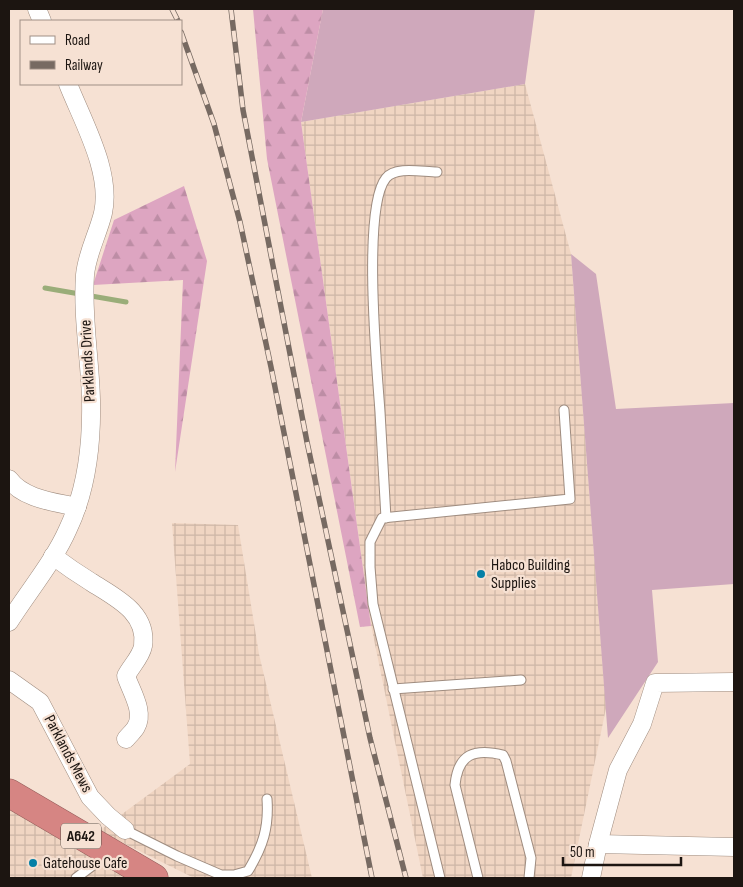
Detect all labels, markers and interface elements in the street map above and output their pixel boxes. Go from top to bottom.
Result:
legend [20,20,182,85]
text: Road [65,31,90,50]
text: Railway [65,56,103,75]
street label: Parklands Drive [76,319,100,403]
place label: Habco Building Supplies [491,556,570,593]
marker: Habco Building Supplies [475,568,487,580]
street label: Parklands Mews [40,712,96,796]
road number: A642 [61,824,101,848]
scale bar [563,834,680,866]
text: 50 m [570,843,595,862]
place label: Gatehouse Cafe [43,854,128,873]
marker: Gatehouse Cafe [27,857,39,869]

